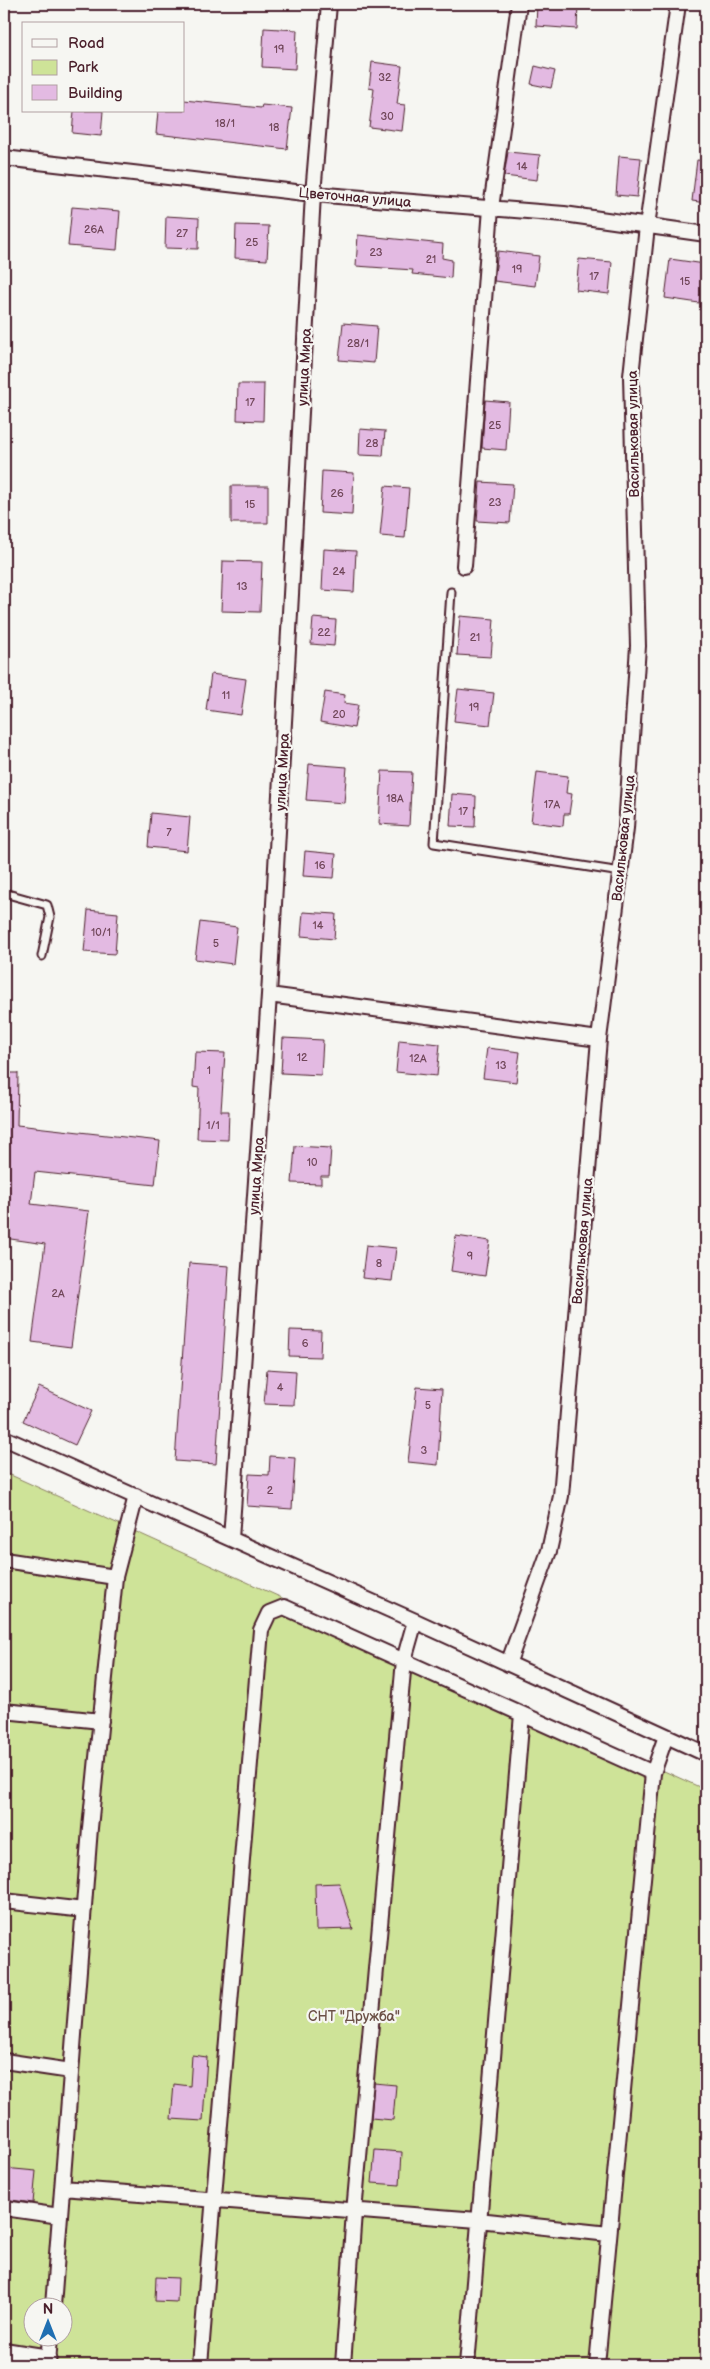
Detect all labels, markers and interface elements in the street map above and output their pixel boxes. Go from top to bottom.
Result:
legend [22,22,185,112]
text: Road [68,34,104,53]
house number: 19 [274,43,284,56]
text: Park [68,58,99,77]
house number: 32 [378,71,392,84]
text: Building [68,84,123,103]
house number: 30 [380,110,394,123]
house number: 18/1 [215,117,235,130]
house number: 18 [269,121,279,134]
house number: 14 [517,160,528,173]
street label: Цветочная улица [298,184,413,211]
house number: 26А [84,223,104,236]
house number: 27 [176,227,189,240]
house number: 25 [246,236,258,249]
house number: 23 [369,246,383,259]
house number: 21 [426,253,436,266]
house number: 19 [512,263,522,276]
house number: 17 [589,270,599,283]
house number: 15 [680,275,690,288]
street label: улица Мира [294,327,315,407]
house number: 28/1 [347,337,369,350]
street label: Васильковая улица [624,370,643,498]
house number: 17 [245,396,255,409]
house number: 25 [489,419,501,432]
house number: 28 [366,437,378,450]
house number: 26 [330,487,344,500]
house number: 23 [488,496,502,509]
house number: 15 [245,498,255,511]
house number: 24 [332,565,346,578]
house number: 13 [236,580,248,593]
house number: 22 [318,626,331,639]
house number: 21 [470,631,480,644]
house number: 11 [222,689,230,702]
house number: 19 [469,701,479,714]
house number: 20 [333,708,346,721]
street label: улица Мира [272,732,293,812]
street label: Васильковая улица [608,773,639,902]
house number: 18А [386,792,404,805]
house number: 17А [544,798,560,811]
house number: 17 [458,805,468,818]
house number: 7 [166,826,172,839]
house number: 16 [315,859,326,872]
house number: 14 [313,919,324,932]
house number: 10/1 [91,926,111,939]
house number: 5 [213,937,219,950]
house number: 12 [297,1051,308,1064]
house number: 12А [409,1052,427,1065]
house number: 13 [495,1059,507,1072]
house number: 1 [207,1064,211,1077]
house number: 1/1 [206,1119,220,1132]
street label: улица Мира [245,1136,268,1216]
house number: 10 [307,1156,318,1169]
street label: Васильковая улица [568,1176,597,1305]
house number: 9 [467,1250,473,1263]
house number: 8 [376,1257,382,1270]
house number: 2А [51,1287,65,1300]
house number: 6 [302,1337,309,1350]
house number: 4 [277,1381,284,1394]
house number: 5 [425,1399,431,1412]
house number: 3 [421,1444,428,1457]
house number: 2 [267,1484,274,1497]
park label: СНТ "Дружба" [308,2008,400,2025]
north arrow [22,2296,72,2346]
text: N [43,2301,53,2318]

